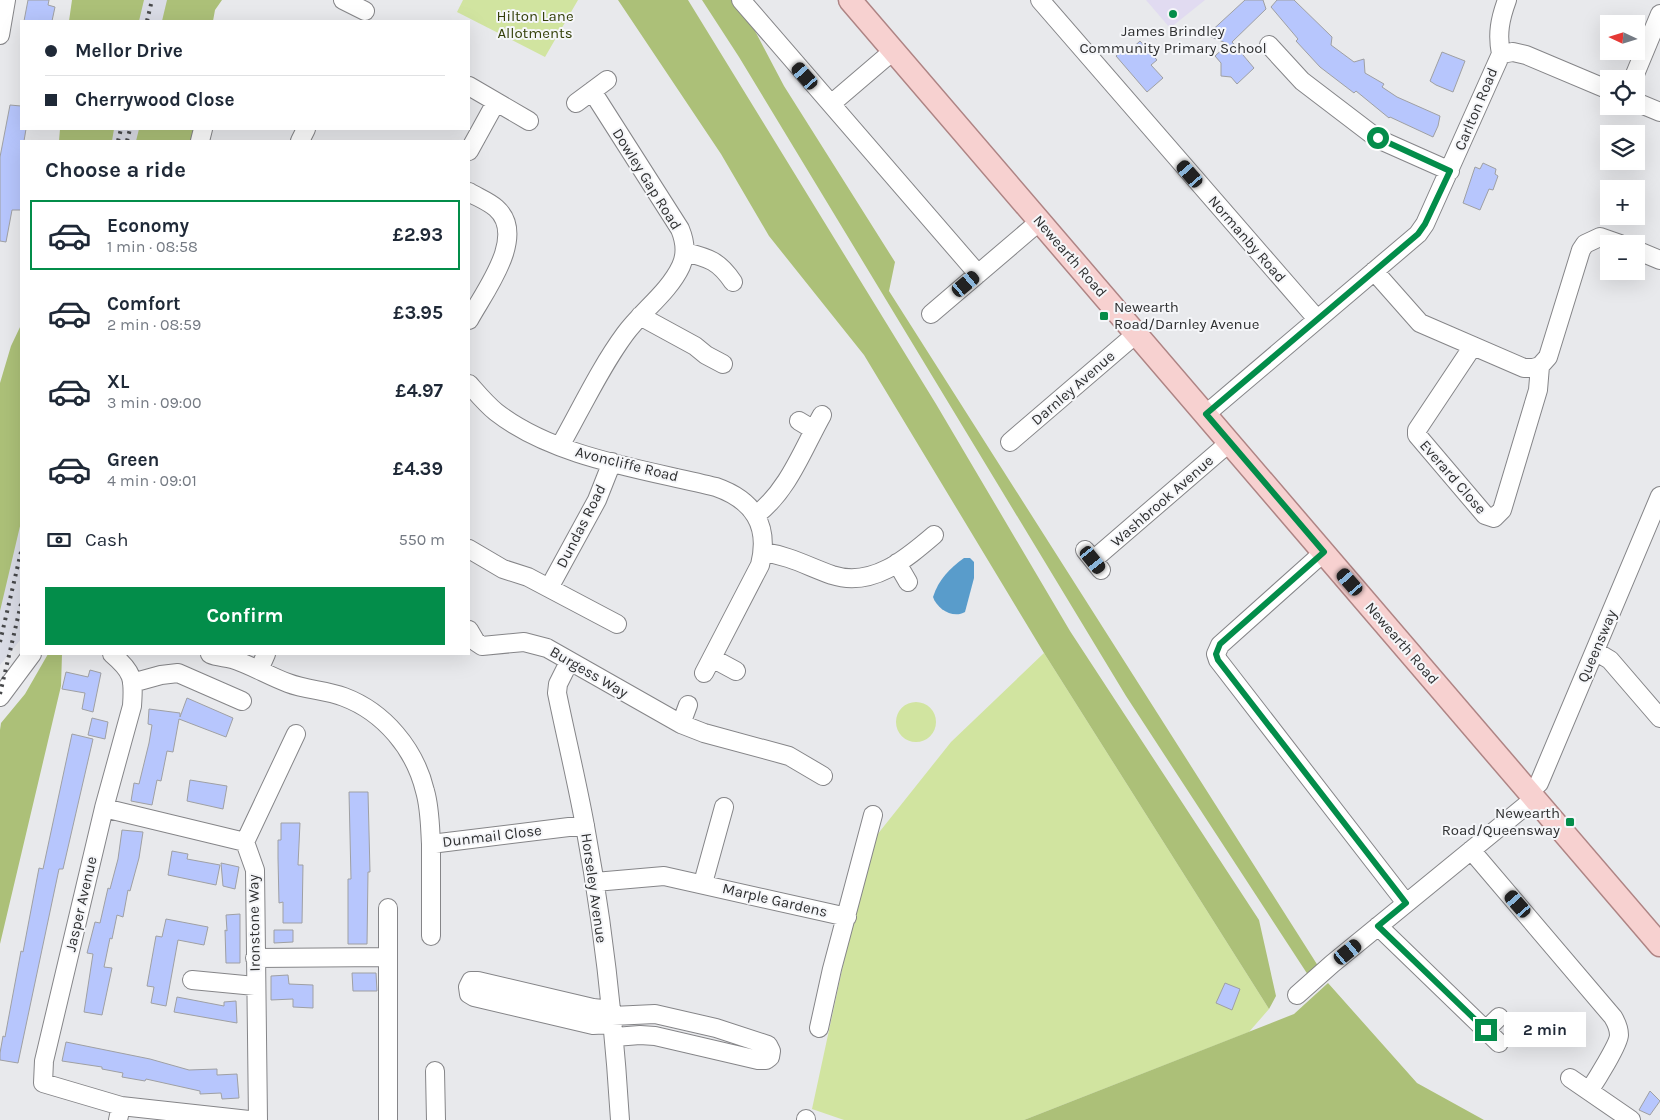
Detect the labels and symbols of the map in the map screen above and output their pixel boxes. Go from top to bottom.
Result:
park label: Hilton Lane Allotments [496,7,574,42]
marker: James Brindley Community Primary School [1167,8,1179,20]
north arrow [1600,15,1645,60]
place label: James Brindley Community Primary School [1079,22,1267,57]
car [789,60,820,92]
street label: Carlton Road [1451,65,1501,153]
street label: Dowley Gap Road [609,125,685,233]
route start [1367,127,1389,149]
car [1174,158,1205,190]
street label: Normanby Road [1204,192,1290,286]
street label: Newearth Road [1029,211,1111,301]
car [949,269,982,299]
place label: Newearth Road/Darnley Avenue [1114,298,1259,333]
marker: Newearth Road/Darnley Avenue [1098,310,1110,322]
street label: Darnley Avenue [1028,347,1118,429]
street label: Everard Close [1416,436,1490,518]
street label: Avoncliffe Road [574,442,680,486]
street label: Washbrook Avenue [1107,451,1217,551]
street label: Dundas Road [552,481,610,571]
car [1077,544,1108,576]
car [1334,566,1365,598]
street label: Newearth Road [1361,598,1443,688]
street label: Queensway [1574,607,1620,685]
street label: Burgess Way [547,642,631,702]
place label: Newearth Road/Queensway [1442,804,1560,839]
marker: Newearth Road/Queensway [1564,816,1576,828]
street label: Dunmail Close [441,821,543,851]
street label: Horseley Avenue [577,832,611,944]
street label: Jasper Avenue [61,855,101,953]
street label: Ironstone Way [244,874,264,972]
street label: Marple Gardens [721,879,829,921]
car [1502,888,1533,920]
car [1331,937,1364,967]
callout: 2 min [1504,1012,1586,1048]
route end [1475,1019,1497,1041]

